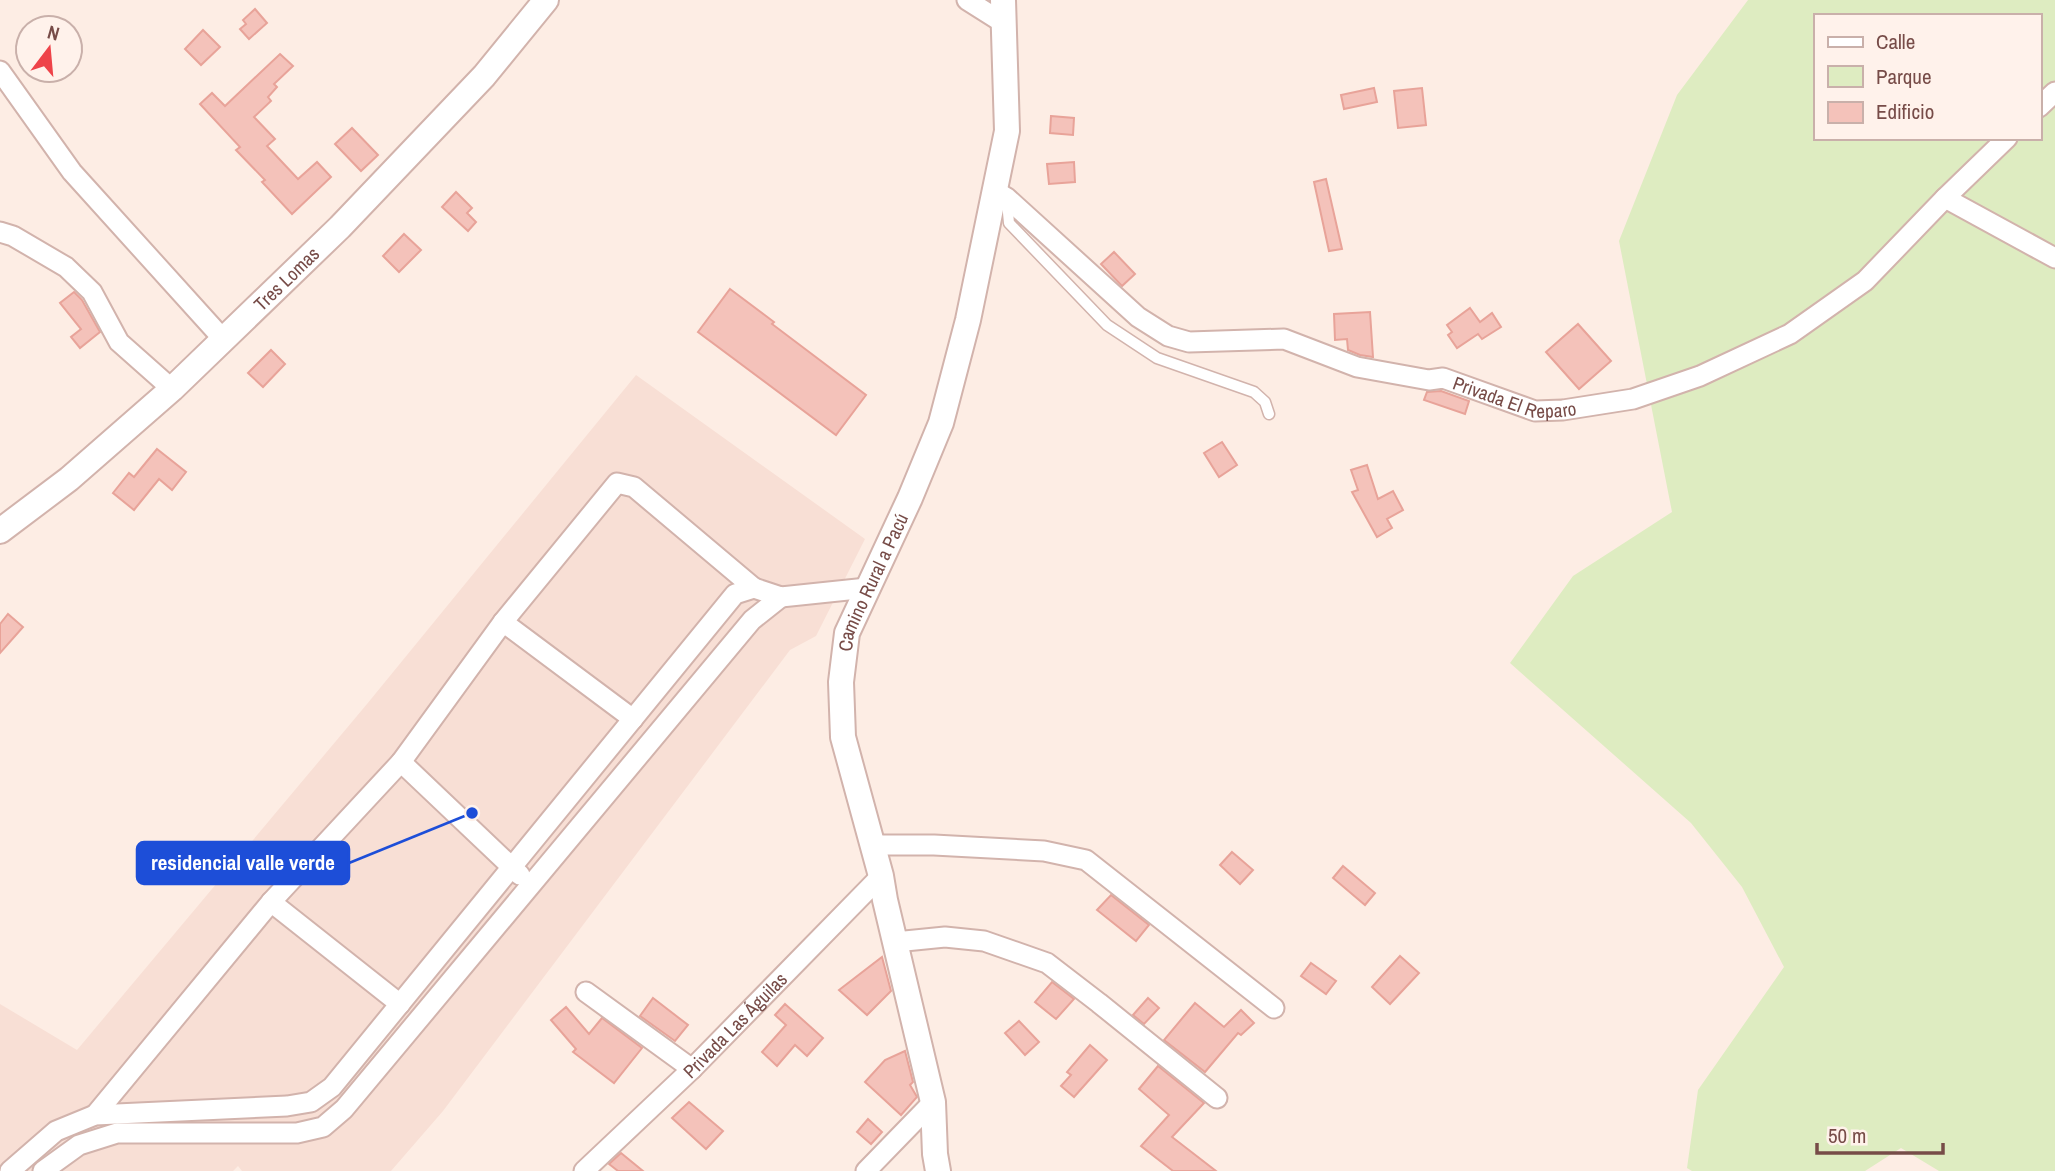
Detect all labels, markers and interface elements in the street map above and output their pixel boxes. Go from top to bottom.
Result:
north arrow [14,14,84,84]
legend [1814,14,2041,140]
text: N [45,19,63,47]
text: Calle [1876,27,1915,56]
text: Parque [1876,62,1932,91]
text: Edificio [1876,97,1934,126]
street label: Tres Lomas [248,241,325,316]
street label: Privada El Reparo [1449,370,1578,424]
street label: Camino Rural a Pacú [832,509,914,653]
callout: residencial valle verde [137,842,349,884]
text: residencial valle verde [151,848,335,877]
street label: Privada Las Águilas [677,966,793,1084]
scale bar [1817,1112,1943,1156]
text: 50 m [1828,1121,1866,1150]

